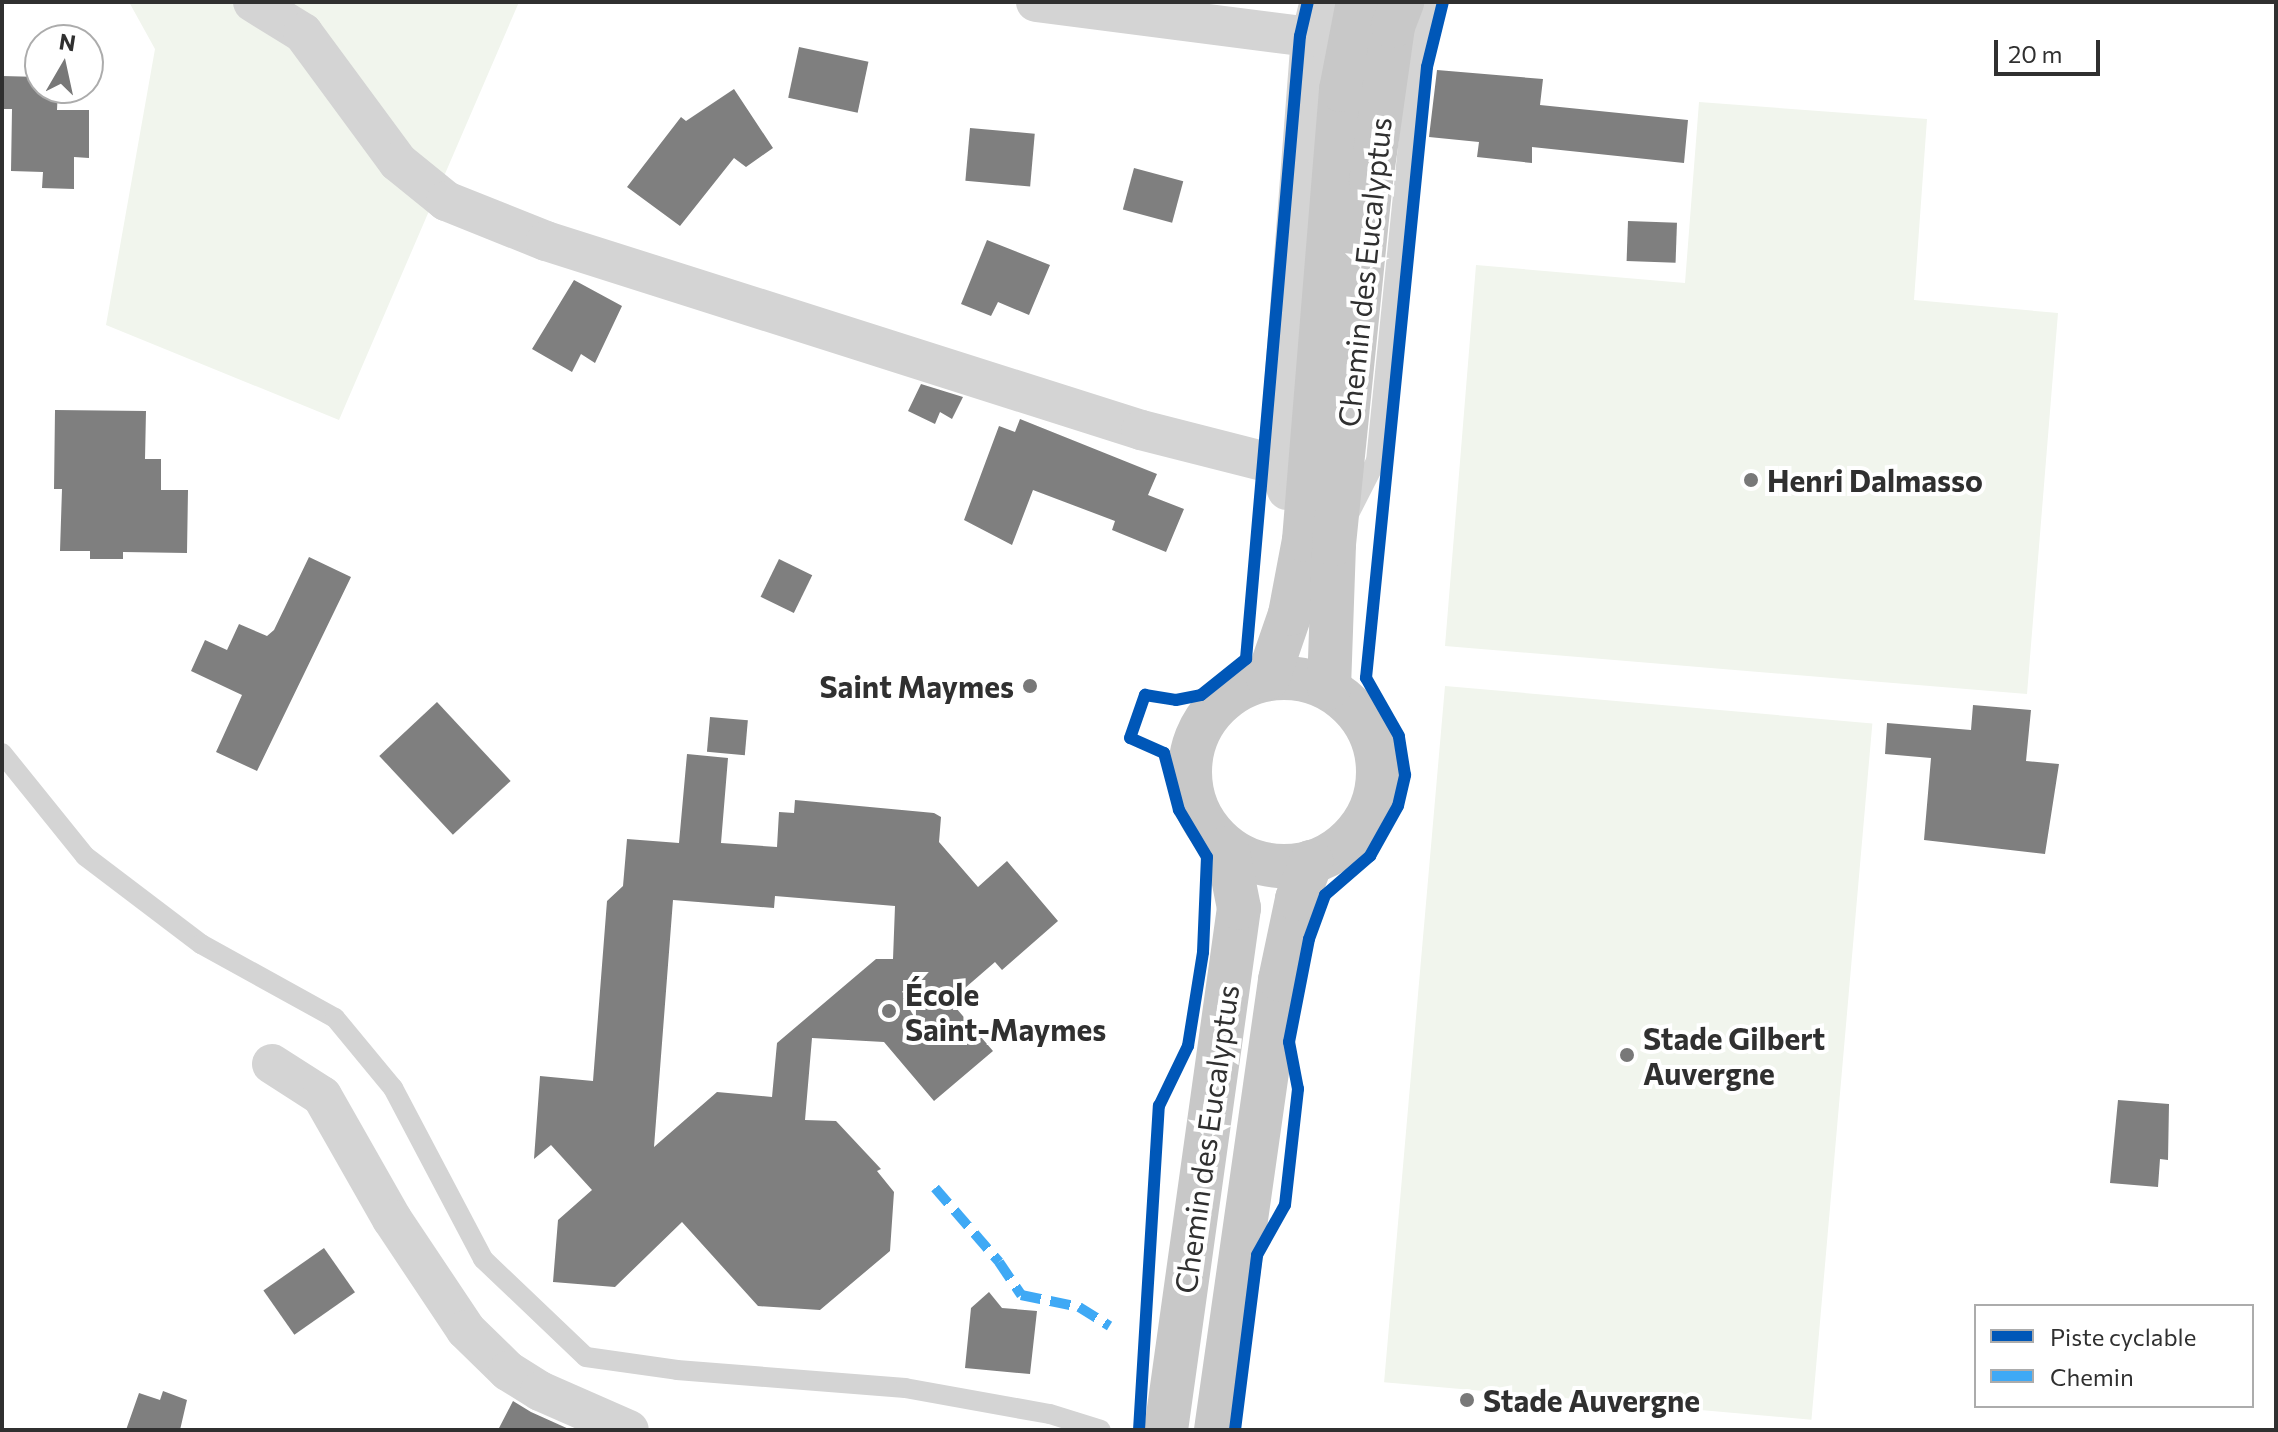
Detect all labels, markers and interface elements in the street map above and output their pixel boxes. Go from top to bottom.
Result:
north arrow [24,24,104,104]
scale bar [1998,24,2104,74]
text: N [57,27,78,56]
text: 20 m [2008,39,2062,68]
street label: Chemin des Eucalyptus [1330,115,1398,429]
place label: Henri Dalmasso [1767,462,1983,498]
marker: Henri Dalmasso [1742,471,1760,489]
place label: Saint Maymes [820,668,1014,704]
marker: Saint Maymes [1021,677,1039,695]
place label: École Saint-Maymes [905,976,1106,1046]
street label: Chemin des Eucalyptus [1167,982,1245,1296]
marker: École Saint-Maymes [880,1002,898,1020]
place label: Stade Gilbert Auvergne [1643,1020,1825,1090]
marker: Stade Gilbert Auvergne [1618,1046,1636,1064]
legend [1974,1304,2254,1408]
text: Piste cyclable [2050,1322,2196,1351]
text: Chemin [2050,1362,2134,1391]
place label: Stade Auvergne [1483,1382,1700,1418]
marker: Stade Auvergne [1458,1391,1476,1409]

